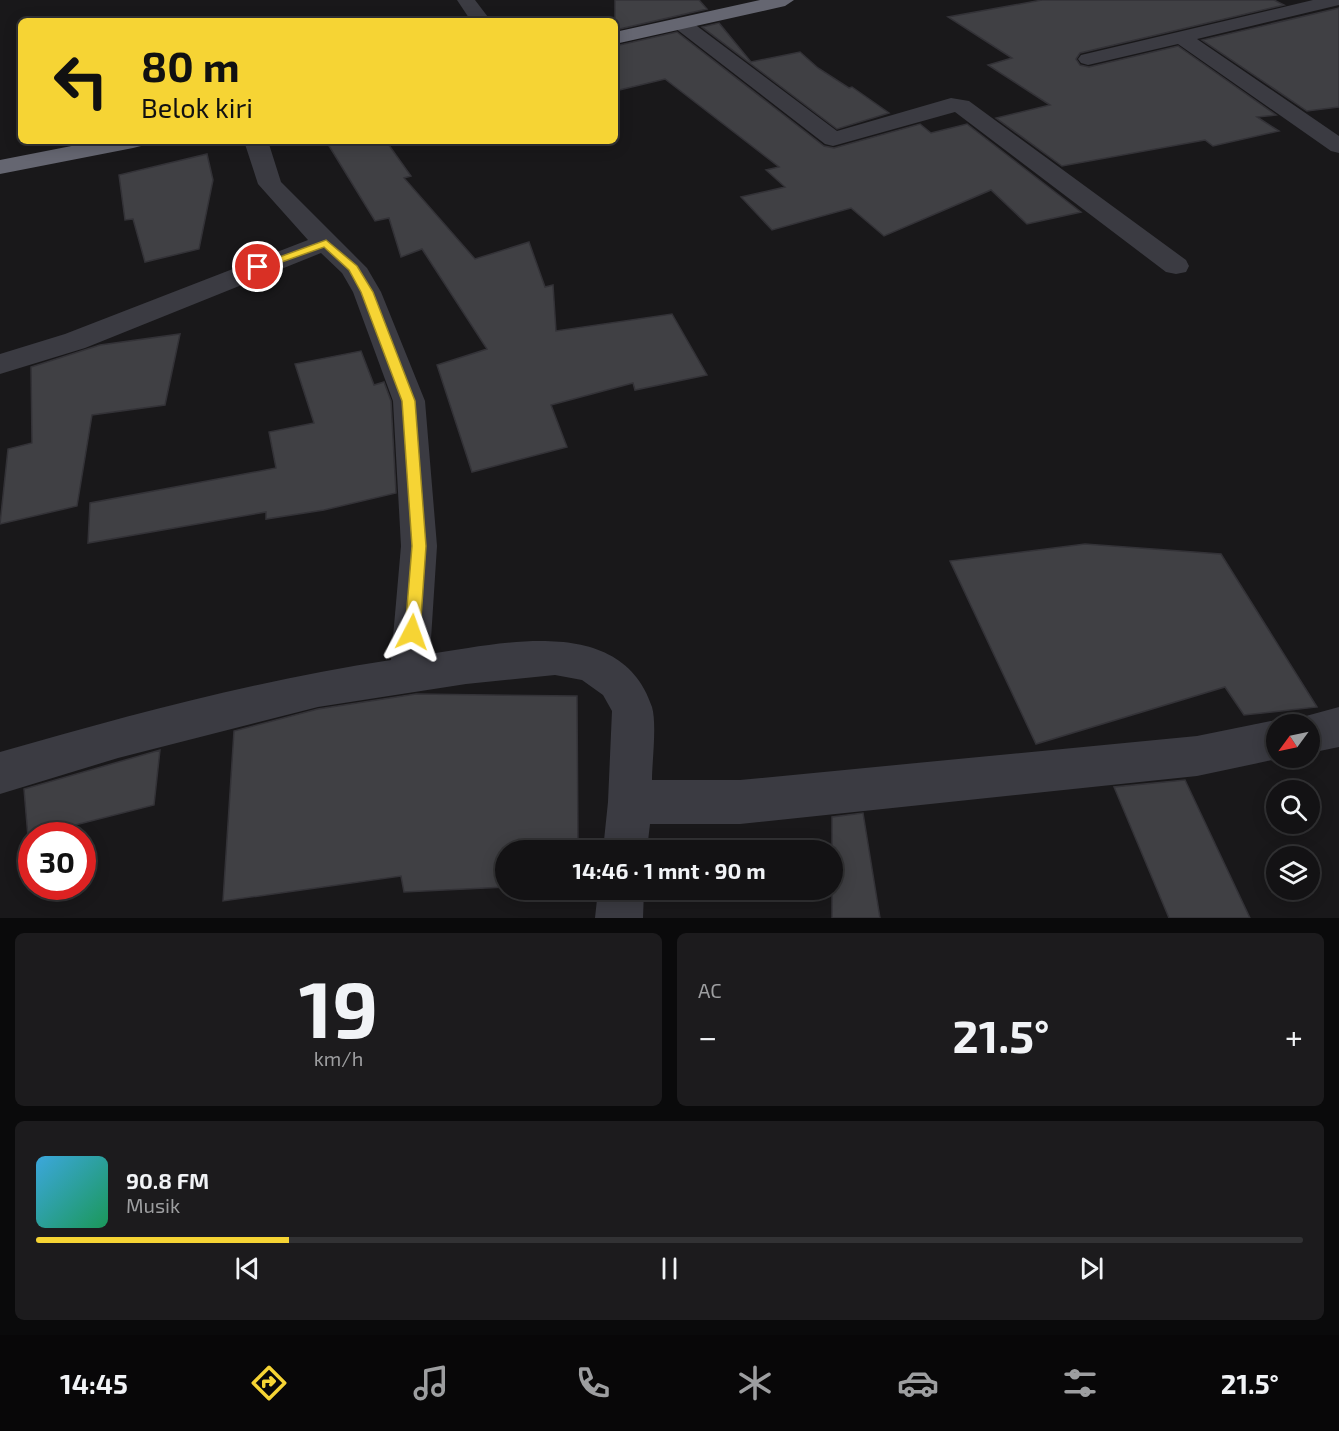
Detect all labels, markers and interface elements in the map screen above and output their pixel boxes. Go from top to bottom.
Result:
text: 80 m [141,40,240,90]
icon: left [42,42,120,120]
text: Belok kiri [141,91,253,123]
pin [232,241,283,292]
icon: arrive [241,250,274,283]
position arrow [380,600,444,664]
north arrow [1266,714,1320,768]
map controls [1266,714,1320,900]
button: search [1266,780,1320,834]
speed limit sign: 30 [18,822,96,900]
button: layers [1266,846,1320,900]
text: 14:46 · 1 mnt · 90 m [572,857,766,883]
text: 19 [299,960,378,1054]
text: AC [698,978,722,1002]
text: 21.5° [953,1008,1050,1062]
text: − [698,1016,717,1056]
text: + [1285,1016,1303,1056]
text: km/h [314,1046,363,1070]
text: 90.8 FM [126,1167,209,1193]
text: Musik [126,1193,180,1217]
icon: previous [231,1252,264,1285]
icon: pause [653,1252,686,1285]
icon: next [1075,1252,1108,1285]
icon: directions [248,1362,290,1404]
icon: music [410,1362,452,1404]
icon: phone [572,1362,614,1404]
icon: climate [734,1362,776,1404]
icon: car [897,1362,939,1404]
icon: filters [1059,1362,1101,1404]
text: 14:45 [60,1367,128,1399]
text: 21.5° [1221,1367,1279,1399]

